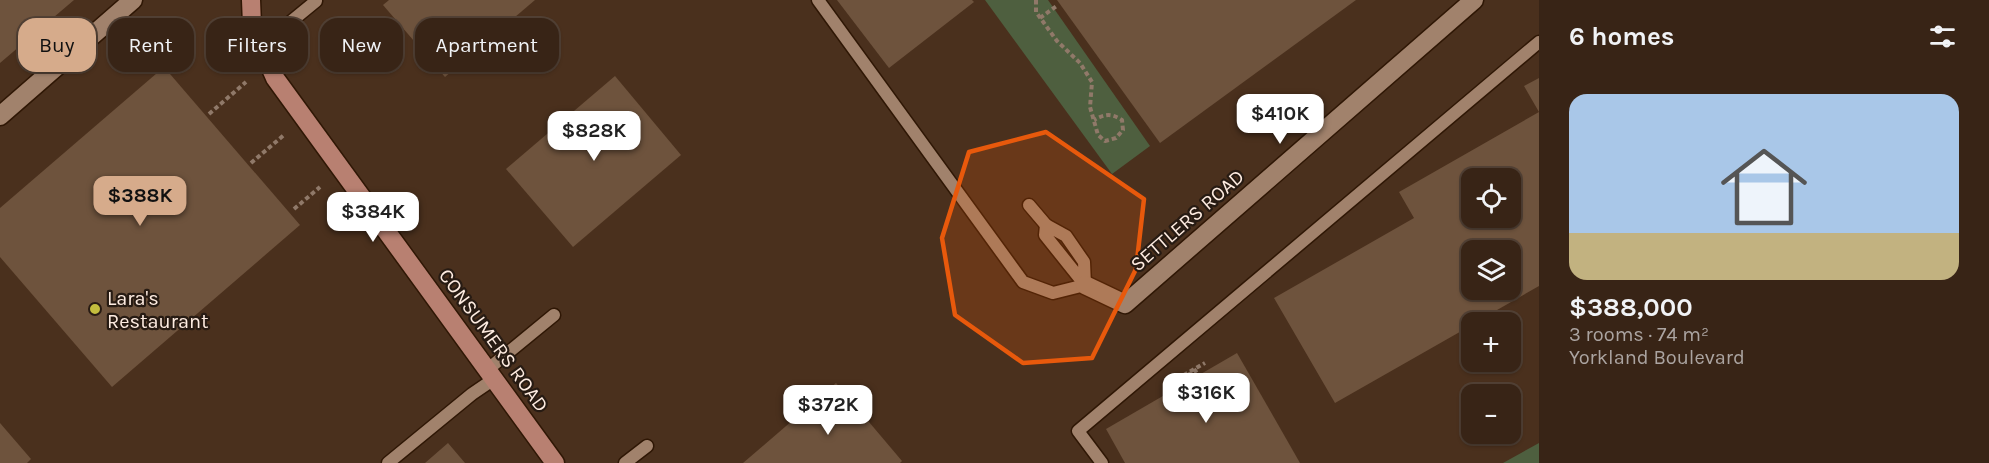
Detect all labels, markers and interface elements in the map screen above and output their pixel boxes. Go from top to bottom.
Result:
chip: Buy [18,18,96,72]
chip: Rent [108,18,194,72]
chip: Filters [206,18,308,72]
chip: New [320,18,403,72]
chip: Apartment [415,18,559,72]
icon: filters [1926,20,1959,53]
text: 6 homes [1569,21,1674,52]
pin: $410K [1238,94,1322,145]
text: $410K [1251,102,1309,125]
pin: $828K [552,111,636,162]
text: $828K [562,119,626,142]
icon: home [1710,133,1818,241]
street label: SETTLERS ROAD [1126,165,1249,276]
map controls [1461,168,1521,444]
button: locate [1461,168,1521,228]
pin: $388K [98,176,182,227]
text: $388K [107,184,173,207]
pin: $384K [331,192,415,243]
text: $384K [341,200,405,223]
button: layers [1461,240,1521,300]
street label: CONSUMERS ROAD [434,264,553,416]
place label: Lara's Restaurant [107,287,209,333]
text: $388,000 [1569,292,1693,323]
marker: Lara's Restaurant [88,302,102,316]
button: + [1461,312,1521,372]
text: 3 rooms · 74 m² [1569,323,1709,346]
text: Yorkland Boulevard [1569,346,1745,369]
pin: $316K [1164,373,1248,424]
text: $316K [1177,381,1235,404]
button: − [1461,384,1521,444]
pin: $372K [786,385,870,436]
text: $372K [797,393,859,416]

